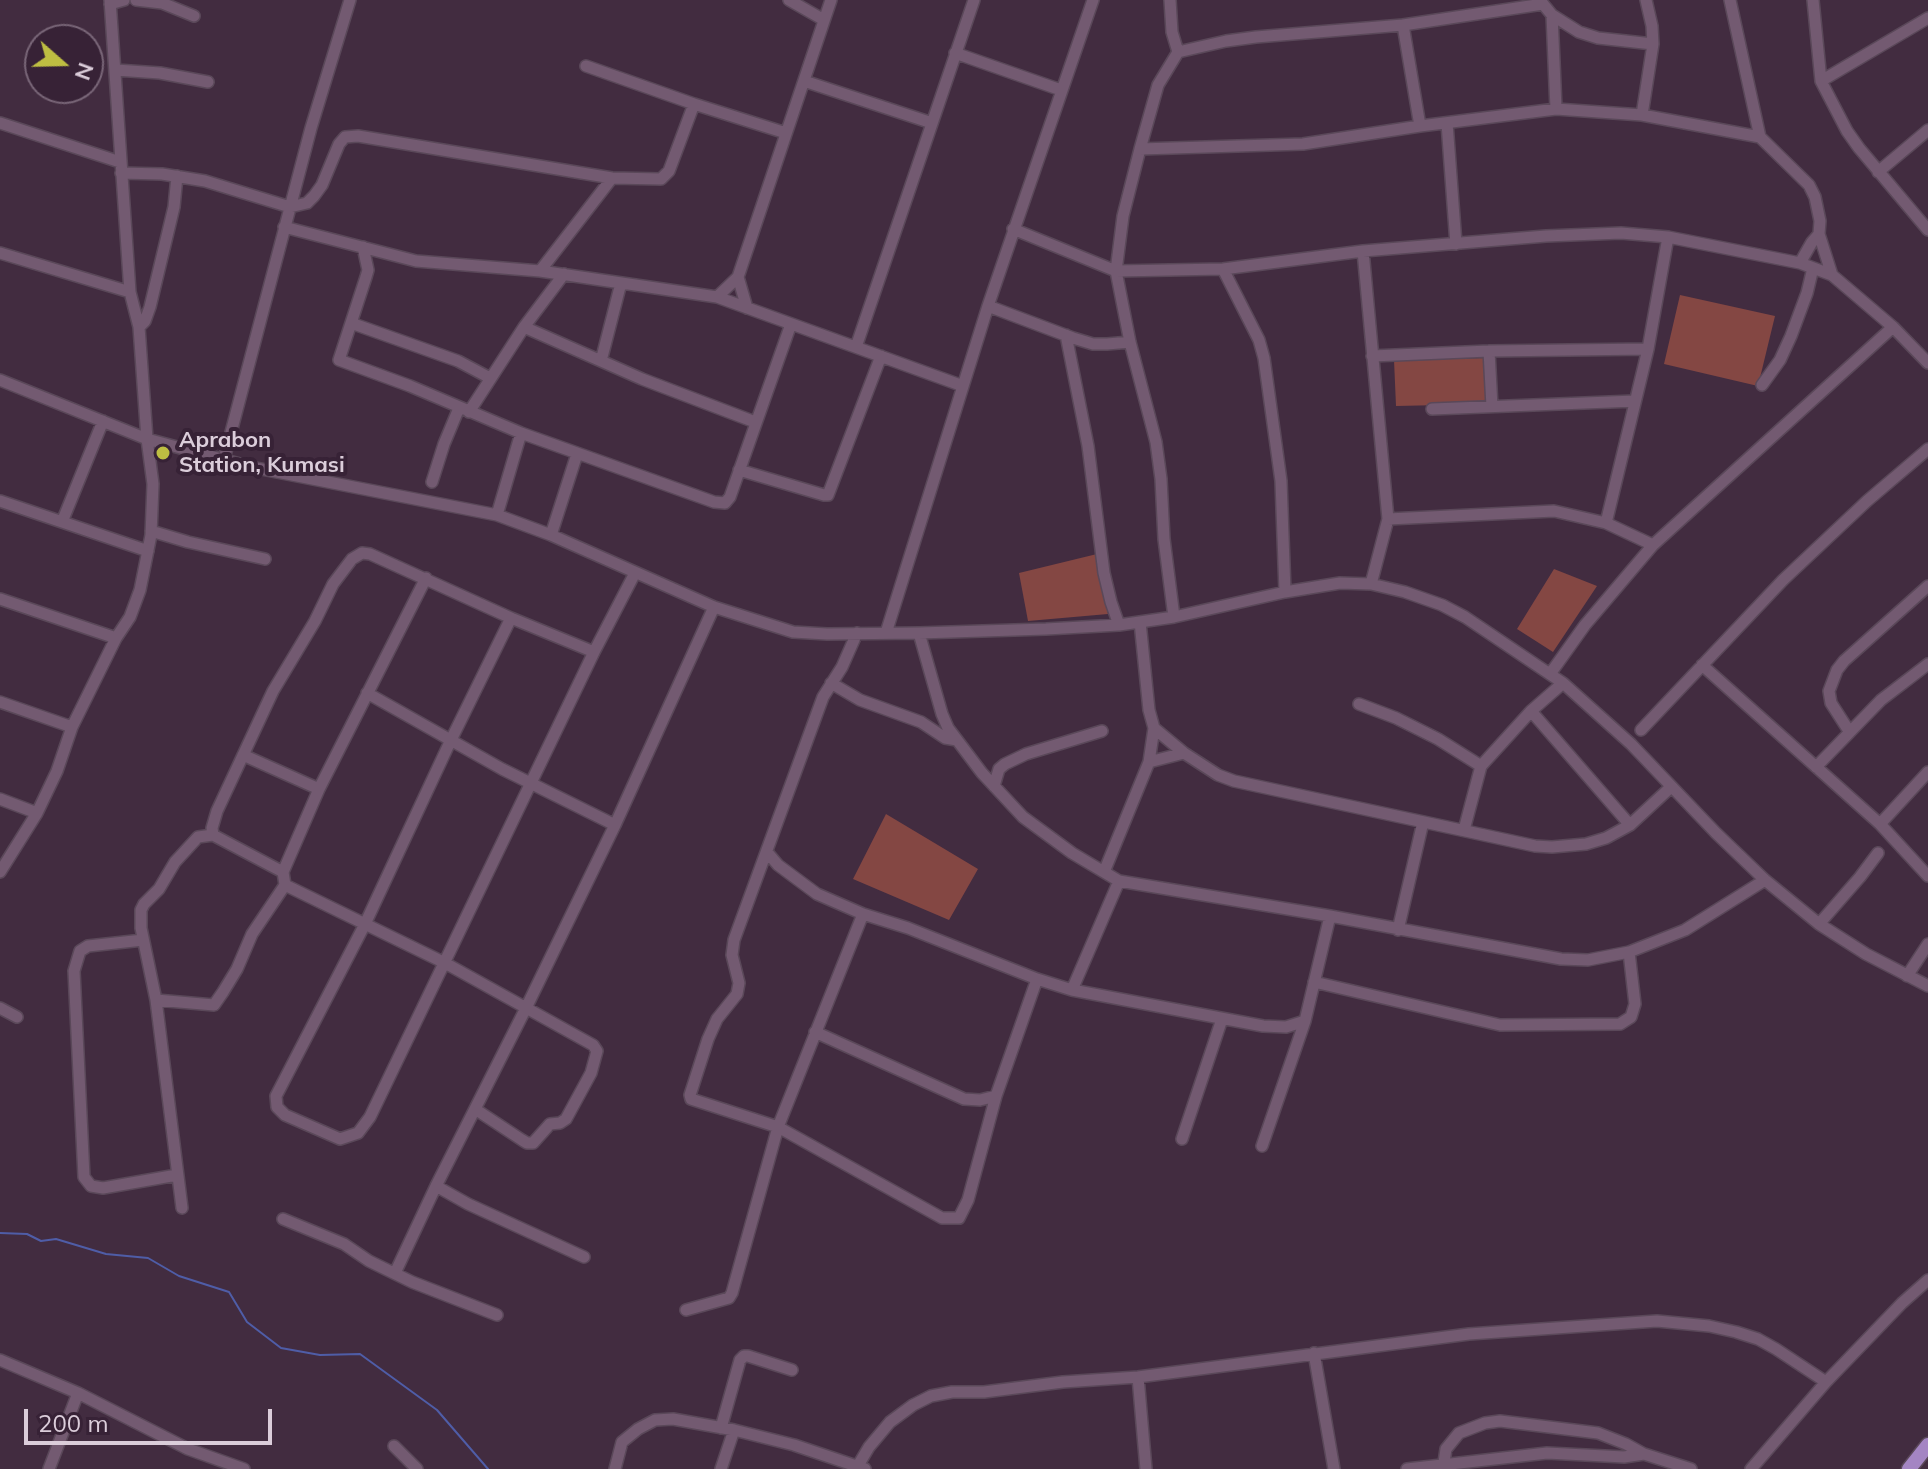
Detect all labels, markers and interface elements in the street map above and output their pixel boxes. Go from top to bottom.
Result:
north arrow [24,24,104,104]
text: N [69,59,101,84]
place label: Aprabon Station, Kumasi [179,427,345,478]
marker: Aprabon Station, Kumasi [154,444,172,462]
scale bar [28,1393,276,1443]
text: 200 m [38,1408,109,1438]

